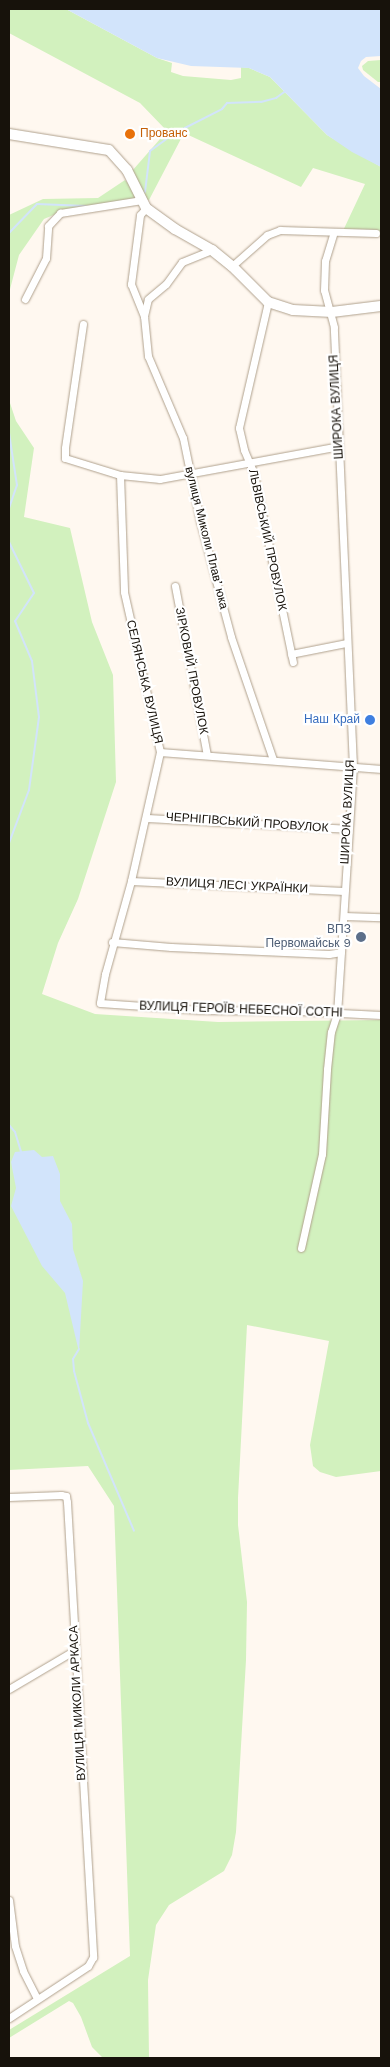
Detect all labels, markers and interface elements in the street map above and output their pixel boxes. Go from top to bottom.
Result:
place label: Прованс [140,127,188,141]
marker: Прованс [124,128,136,140]
street label: ШИРОКА ВУЛИЦЯ [327,354,347,460]
street label: вулиця Миколи Плавʼюка [181,465,231,611]
street label: ЛЬВІВСЬКИЙ ПРОВУЛОК [245,468,289,612]
street label: ЗІРКОВИЙ ПРОВУЛОК [172,606,210,736]
street label: СЕЛЯНСЬКА ВУЛИЦЯ [123,619,165,745]
place label: Наш Край [304,713,360,727]
marker: Наш Край [364,714,376,726]
street label: ШИРОКА ВУЛИЦЯ [338,759,358,865]
street label: ЧЕРНІГІВСЬКИЙ ПРОВУЛОК [165,810,329,836]
street label: ВУЛИЦЯ ЛЕСІ УКРАЇНКИ [166,875,308,897]
place label: ВПЗ Первомайськ 9 [265,923,351,951]
marker: ВПЗ Первомайськ 9 [355,931,367,943]
street label: ВУЛИЦЯ ГЕРОЇВ НЕБЕСНОЇ СОТНІ [139,999,343,1021]
street label: ВУЛИЦЯ МИКОЛИ АРКАСА [67,1625,89,1781]

